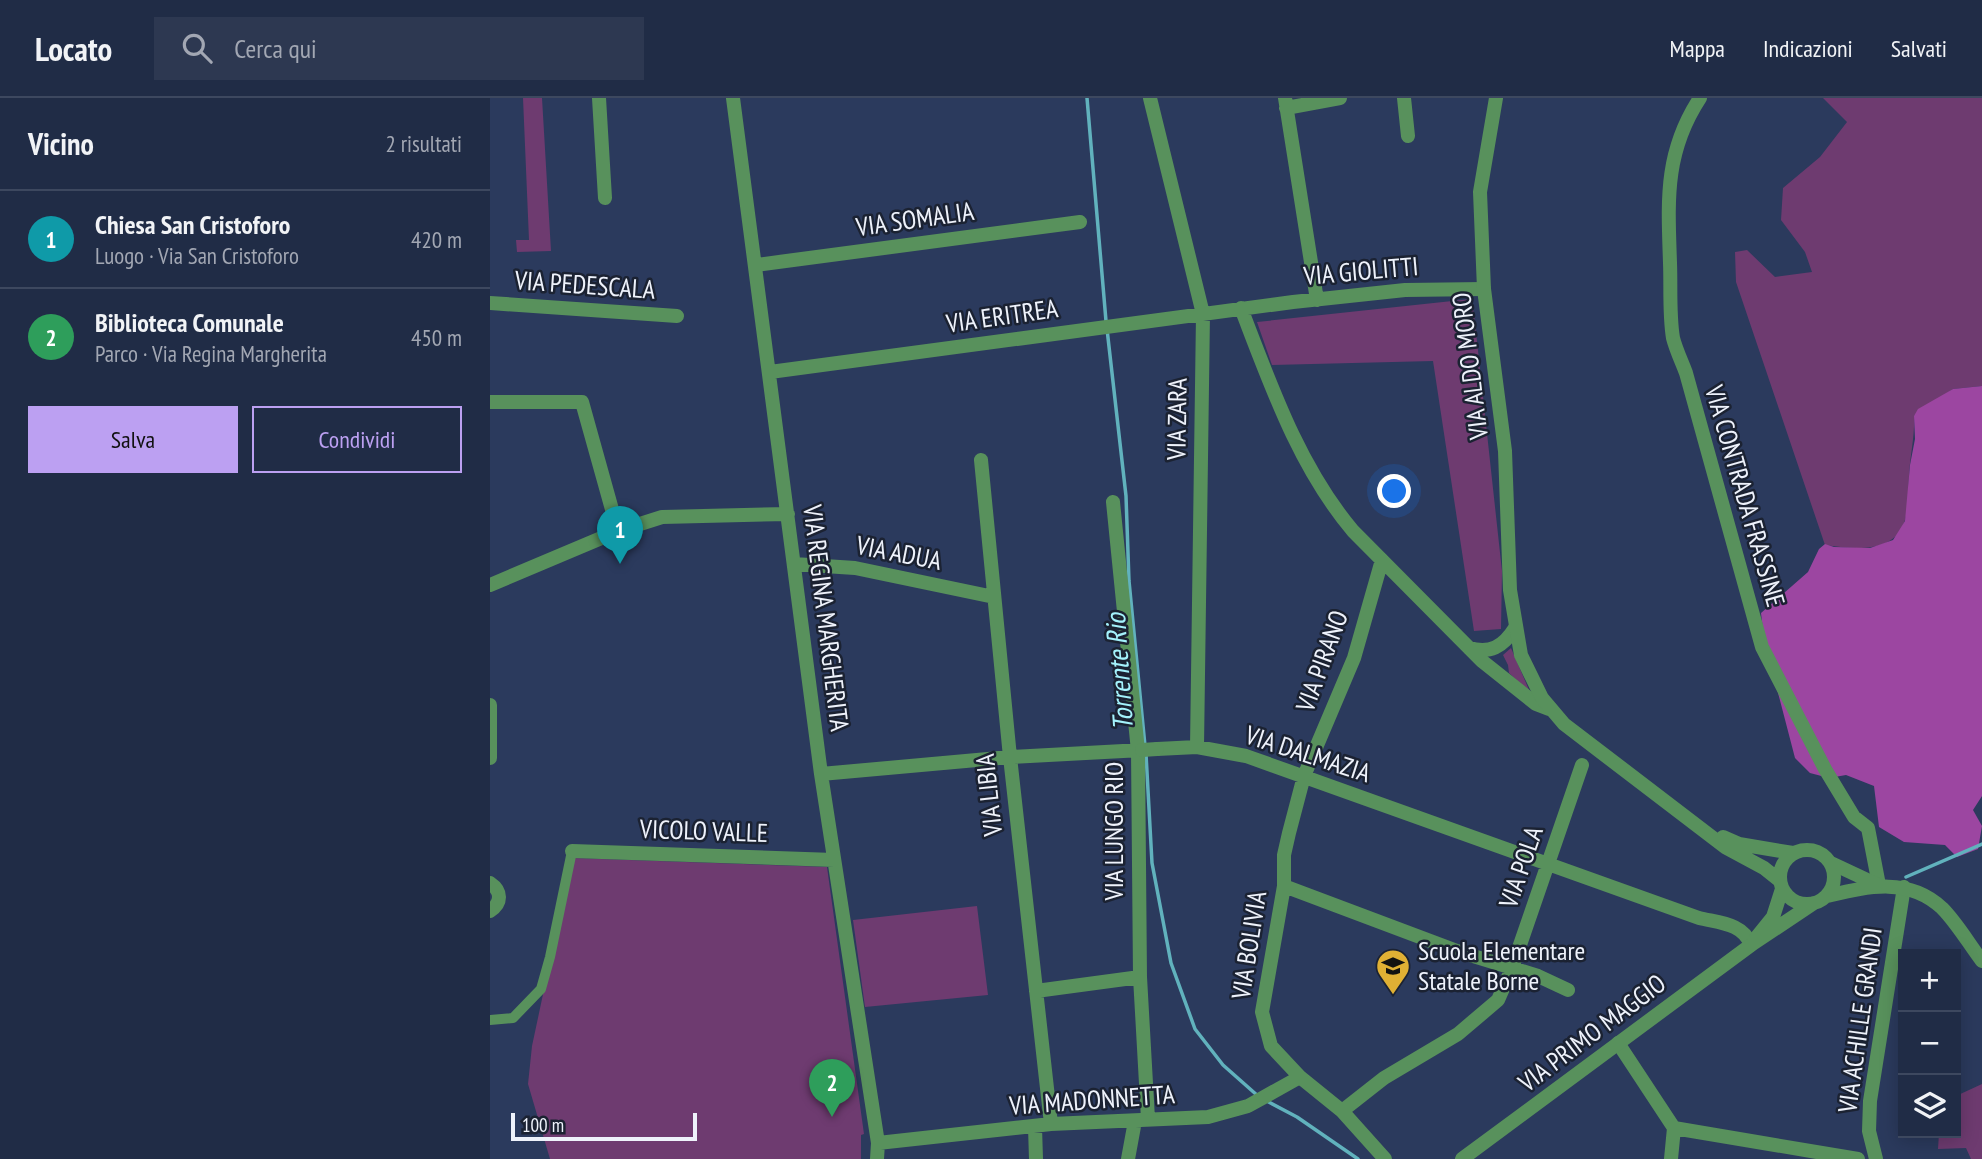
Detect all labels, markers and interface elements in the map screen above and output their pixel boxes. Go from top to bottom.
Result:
search box [154,17,644,80]
text: Locato [35,27,112,70]
icon: search [178,29,216,67]
text: Cerca qui [234,32,317,65]
text: Mappa [1670,33,1725,64]
text: Indicazioni [1763,33,1853,64]
text: Salvati [1891,33,1947,64]
text: Vicino [28,124,94,163]
text: 2 risultati [386,129,462,158]
street label: VIA SOMALIA [853,194,977,243]
text: Chiesa San Cristoforo [95,208,290,241]
text: 1 [46,225,57,254]
text: 420 m [411,225,462,254]
text: Luogo · Via San Cristoforo [95,241,299,270]
street label: VIA GIOLITTI [1301,249,1420,292]
street label: VIA PEDESCALA [513,263,657,306]
street label: VIA ERITREA [943,291,1061,340]
street label: VIA ALDO MORO [1444,291,1495,442]
text: Biblioteca Comunale [95,306,284,339]
text: 2 [46,323,57,352]
text: 450 m [411,323,462,352]
text: Parco · Via Regina Margherita [95,339,327,368]
street label: VIA ZARA [1159,377,1194,461]
street label: VIA CONTRADA FRASSINE [1698,380,1793,610]
button: Salva [28,406,238,473]
button: Condividi [252,406,462,473]
your location [1377,474,1411,508]
street label: VIA REGINA MARGHERITA [796,502,857,734]
pin: 1 [597,506,643,564]
street label: VIA ADUA [853,528,945,577]
street label: VIA PIRANO [1288,606,1355,717]
water label: Torrente Rio [1096,610,1141,732]
street label: VIA DALMAZIA [1240,718,1376,789]
street label: VIA LIBIA [968,752,1009,839]
street label: VIA LUNGO RIO [1097,762,1130,901]
street label: VICOLO VALLE [638,812,769,849]
street label: VIA POLA [1491,821,1550,913]
street label: VIA BOLIVIA [1224,888,1273,1002]
street label: VIA ACHILLE GRANDI [1830,925,1889,1116]
place label: Scuola Elementare Statale Borne [1418,934,1585,997]
school or university icon: Scuola Elementare Statale Borne [1374,947,1412,996]
map controls [1898,949,1961,1138]
button: + [1898,949,1961,1012]
street label: VIA PRIMO MAGGIO [1511,966,1672,1099]
button: − [1898,1012,1961,1075]
pin: 2 [809,1059,855,1117]
button: layers [1898,1075,1961,1138]
street label: VIA MADONNETTA [1007,1077,1176,1122]
scale bar [511,1110,696,1142]
text: 100 m [522,1113,564,1137]

